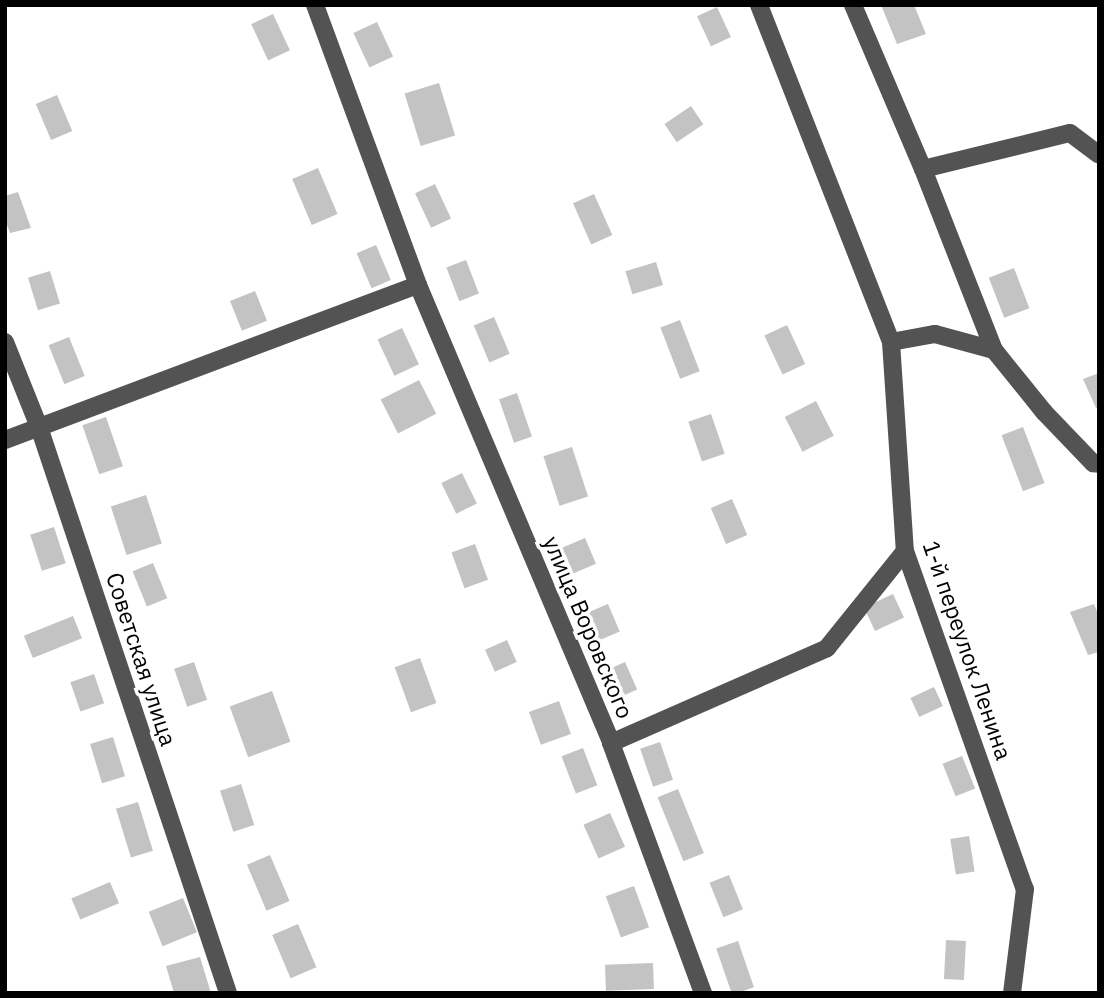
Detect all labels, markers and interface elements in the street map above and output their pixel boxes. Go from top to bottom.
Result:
street label: улица Воровского [538,532,640,722]
street label: 1-й переулок Ленина [918,537,1018,763]
street label: Советская улица [101,569,183,749]

